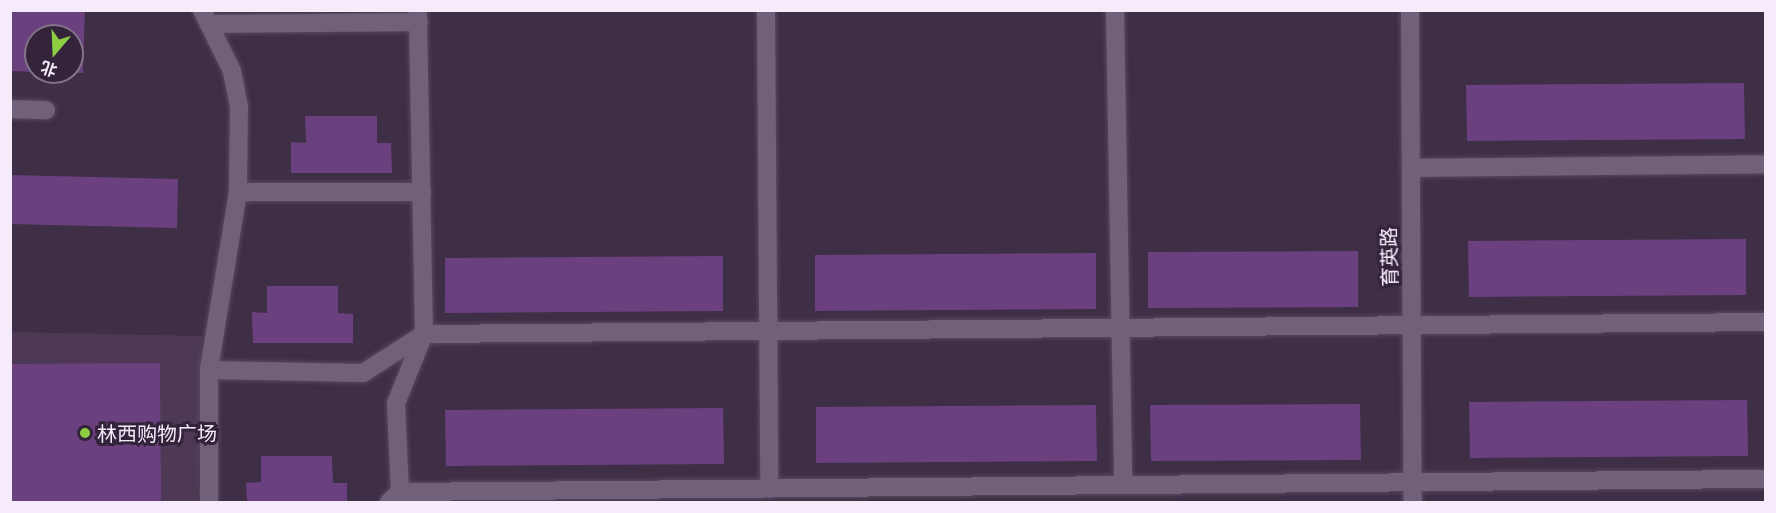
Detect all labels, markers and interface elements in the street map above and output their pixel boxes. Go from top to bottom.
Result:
north arrow [24,24,84,84]
text: 北 [38,57,60,81]
street label: 育英路 [1376,227,1402,287]
place label: 林西购物广场 [97,421,217,445]
marker: 林西购物广场 [78,426,92,440]

